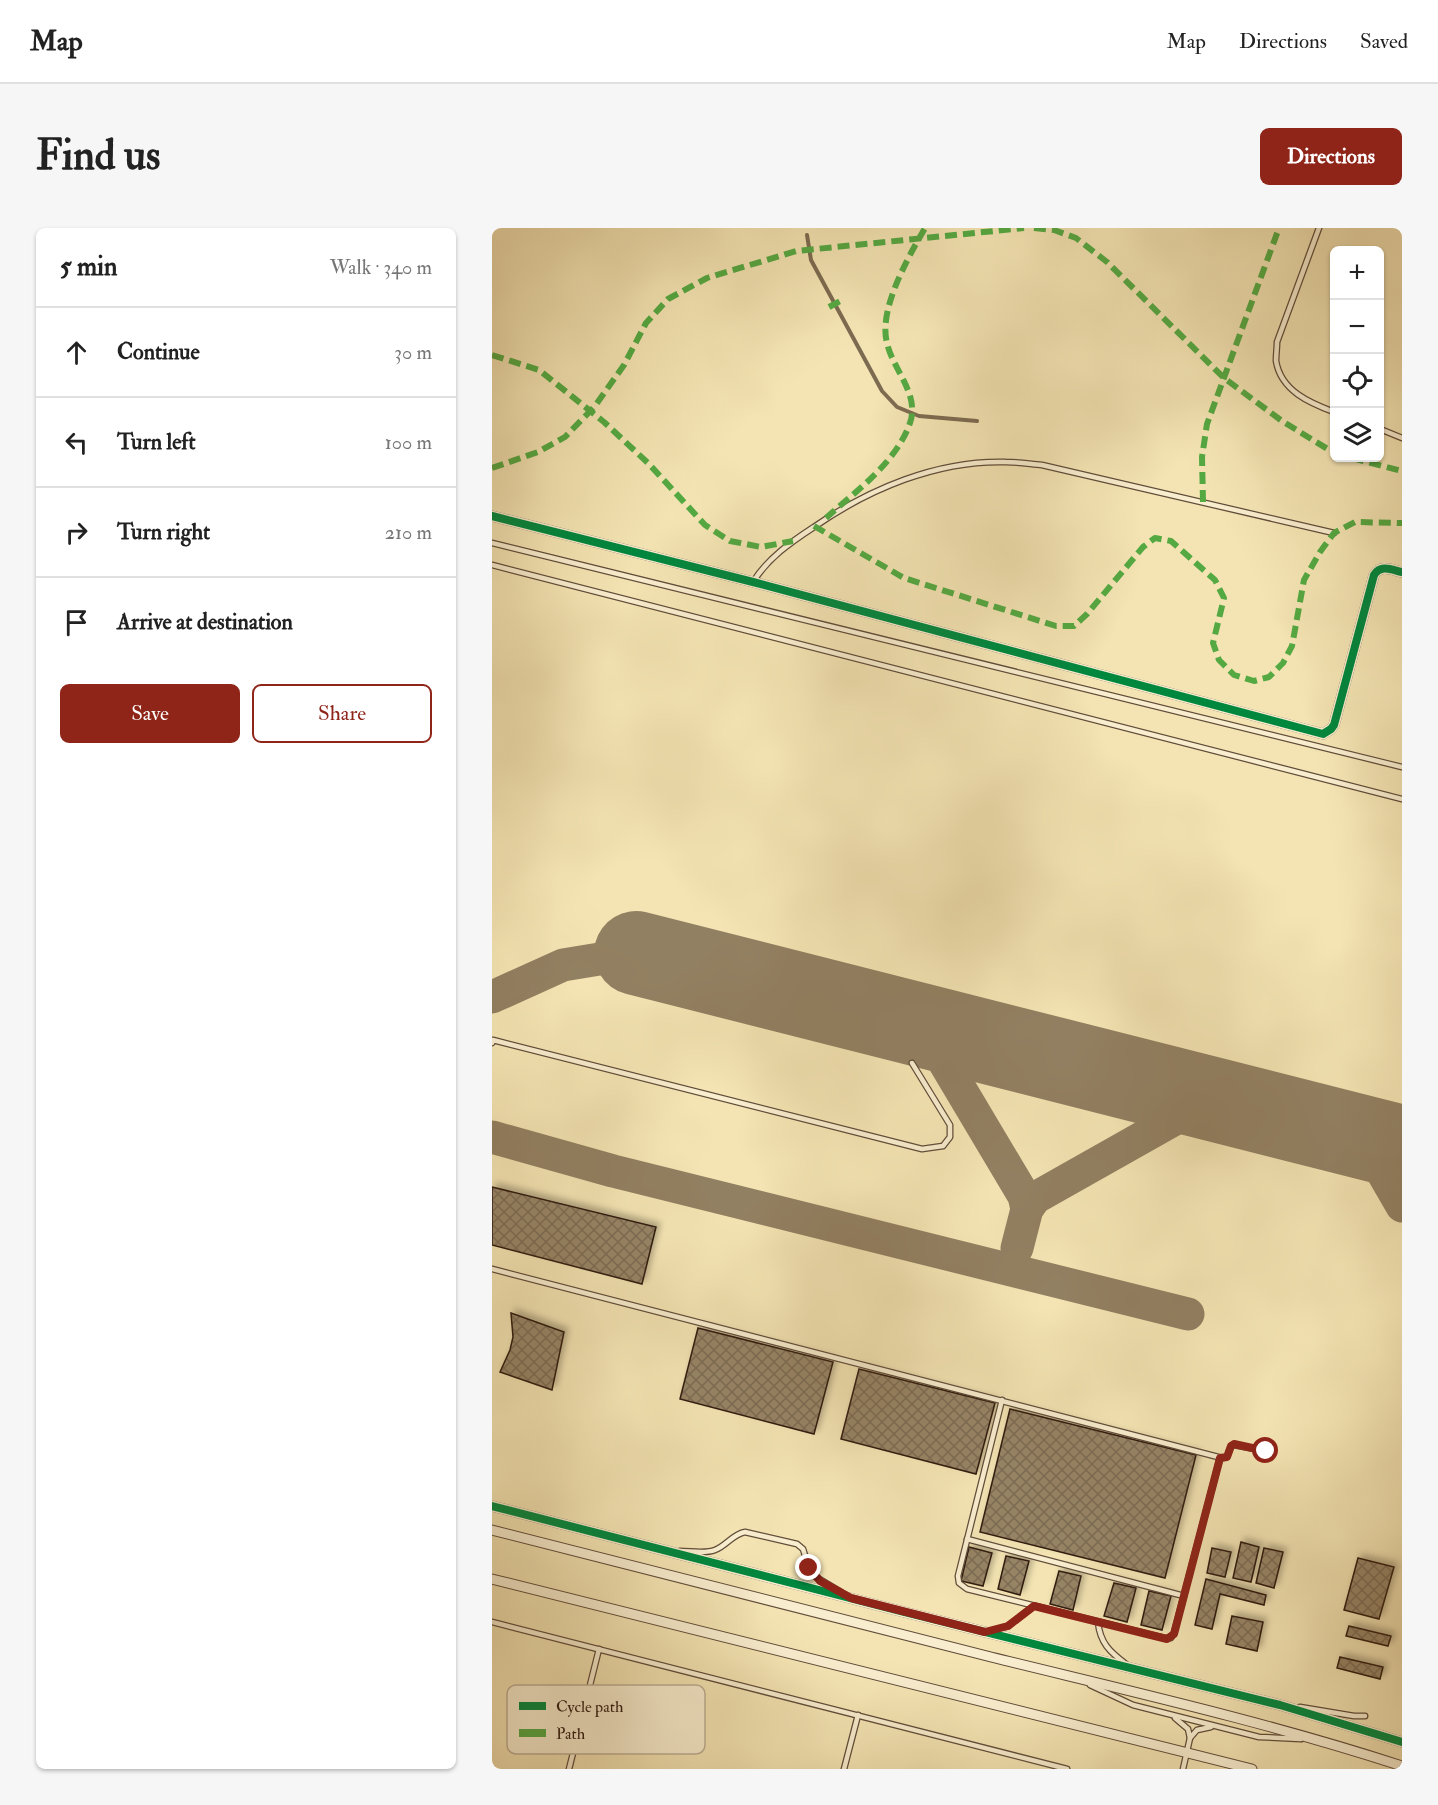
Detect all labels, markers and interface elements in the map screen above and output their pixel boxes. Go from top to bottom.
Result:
text: Map [30,24,83,59]
text: Map [1166,28,1206,55]
text: Directions [1239,28,1327,55]
text: Saved [1360,28,1408,55]
button: Directions [1260,128,1402,185]
text: Find us [36,130,160,182]
map controls [1330,246,1384,462]
button: + [1330,246,1384,300]
text: 5 min [60,251,117,283]
text: Walk · 340 m [330,255,432,280]
button: − [1330,300,1384,354]
icon: ahead [60,336,93,369]
text: Continue [117,338,200,366]
text: 30 m [394,340,432,365]
button: locate [1330,354,1384,408]
button: layers [1330,408,1384,462]
icon: left [60,426,93,459]
text: Turn left [117,428,196,456]
text: 100 m [385,430,432,455]
icon: right [60,516,93,549]
text: Turn right [117,518,210,546]
text: 210 m [385,520,432,545]
icon: arrive [60,606,93,639]
text: Arrive at destination [117,608,293,636]
button: Save [60,684,240,743]
button: Share [252,684,432,743]
route start [1252,1437,1278,1463]
route end [795,1554,821,1580]
legend [507,1685,705,1754]
text: Cycle path [556,1697,624,1718]
text: Path [556,1724,586,1744]

